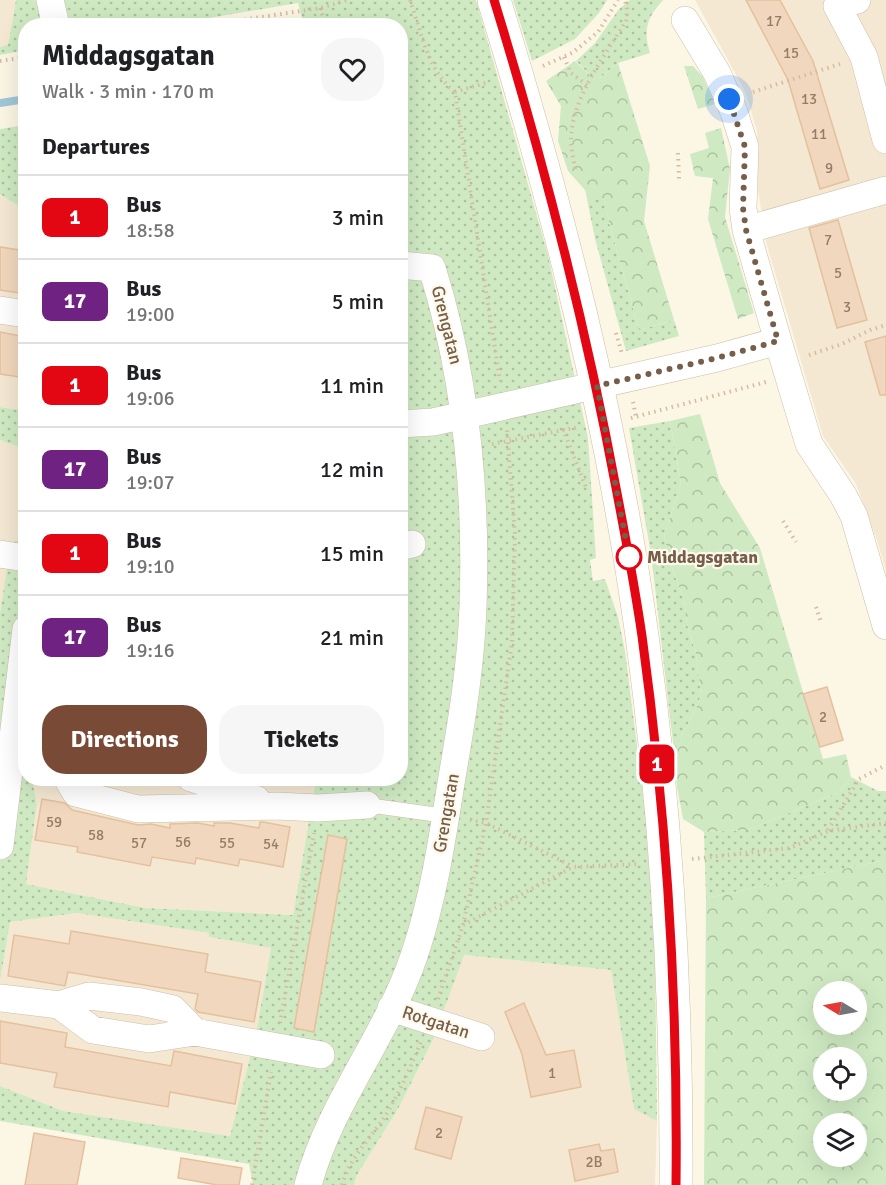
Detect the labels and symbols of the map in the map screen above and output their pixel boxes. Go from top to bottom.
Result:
house number: 17 [766,12,782,30]
house number: 15 [783,44,799,62]
your location [714,84,744,114]
house number: 13 [801,90,817,108]
house number: 11 [811,125,827,143]
house number: 9 [825,159,833,177]
house number: 7 [824,231,832,249]
house number: 5 [834,264,842,282]
street label: Grengatan [427,283,467,367]
house number: 3 [843,298,851,316]
marker: Middagsgatan [616,544,642,570]
place label: Middagsgatan [647,546,758,568]
house number: 2 [819,708,827,726]
line badge: 1 [638,744,676,783]
street label: Grengatan [428,772,464,854]
house number: 59 [46,813,62,831]
house number: 58 [88,826,104,844]
house number: 56 [175,833,191,851]
house number: 57 [131,834,147,852]
house number: 55 [219,834,235,852]
house number: 54 [263,835,279,853]
north arrow [813,981,867,1035]
street label: Rotgatan [399,1001,473,1043]
house number: 1 [548,1064,556,1082]
house number: 2 [435,1124,443,1142]
house number: 2B [585,1153,603,1171]

